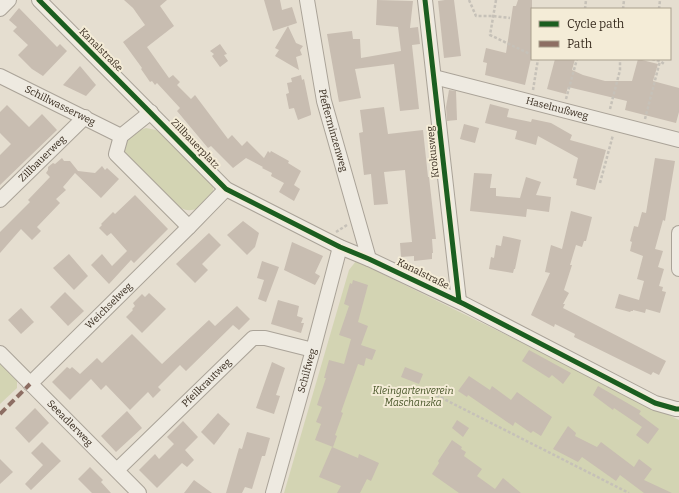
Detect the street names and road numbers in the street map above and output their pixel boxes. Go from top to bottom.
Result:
street label: Kanalstraße [77,26,125,74]
street label: Schillwasserweg [23,83,98,129]
street label: Pfefferminzenweg [316,88,350,174]
street label: Haselnußweg [524,95,590,123]
street label: Zillbauerplatz [168,117,222,172]
street label: Krokusweg [424,125,442,179]
street label: Zillbauerweg [16,133,69,184]
street label: Kanalstraße [395,256,451,292]
street label: Weichselweg [83,280,135,332]
street label: Schilfweg [295,347,319,394]
street label: Pfeilkrautweg [179,356,234,410]
street label: Seeadlerweg [44,398,95,449]

